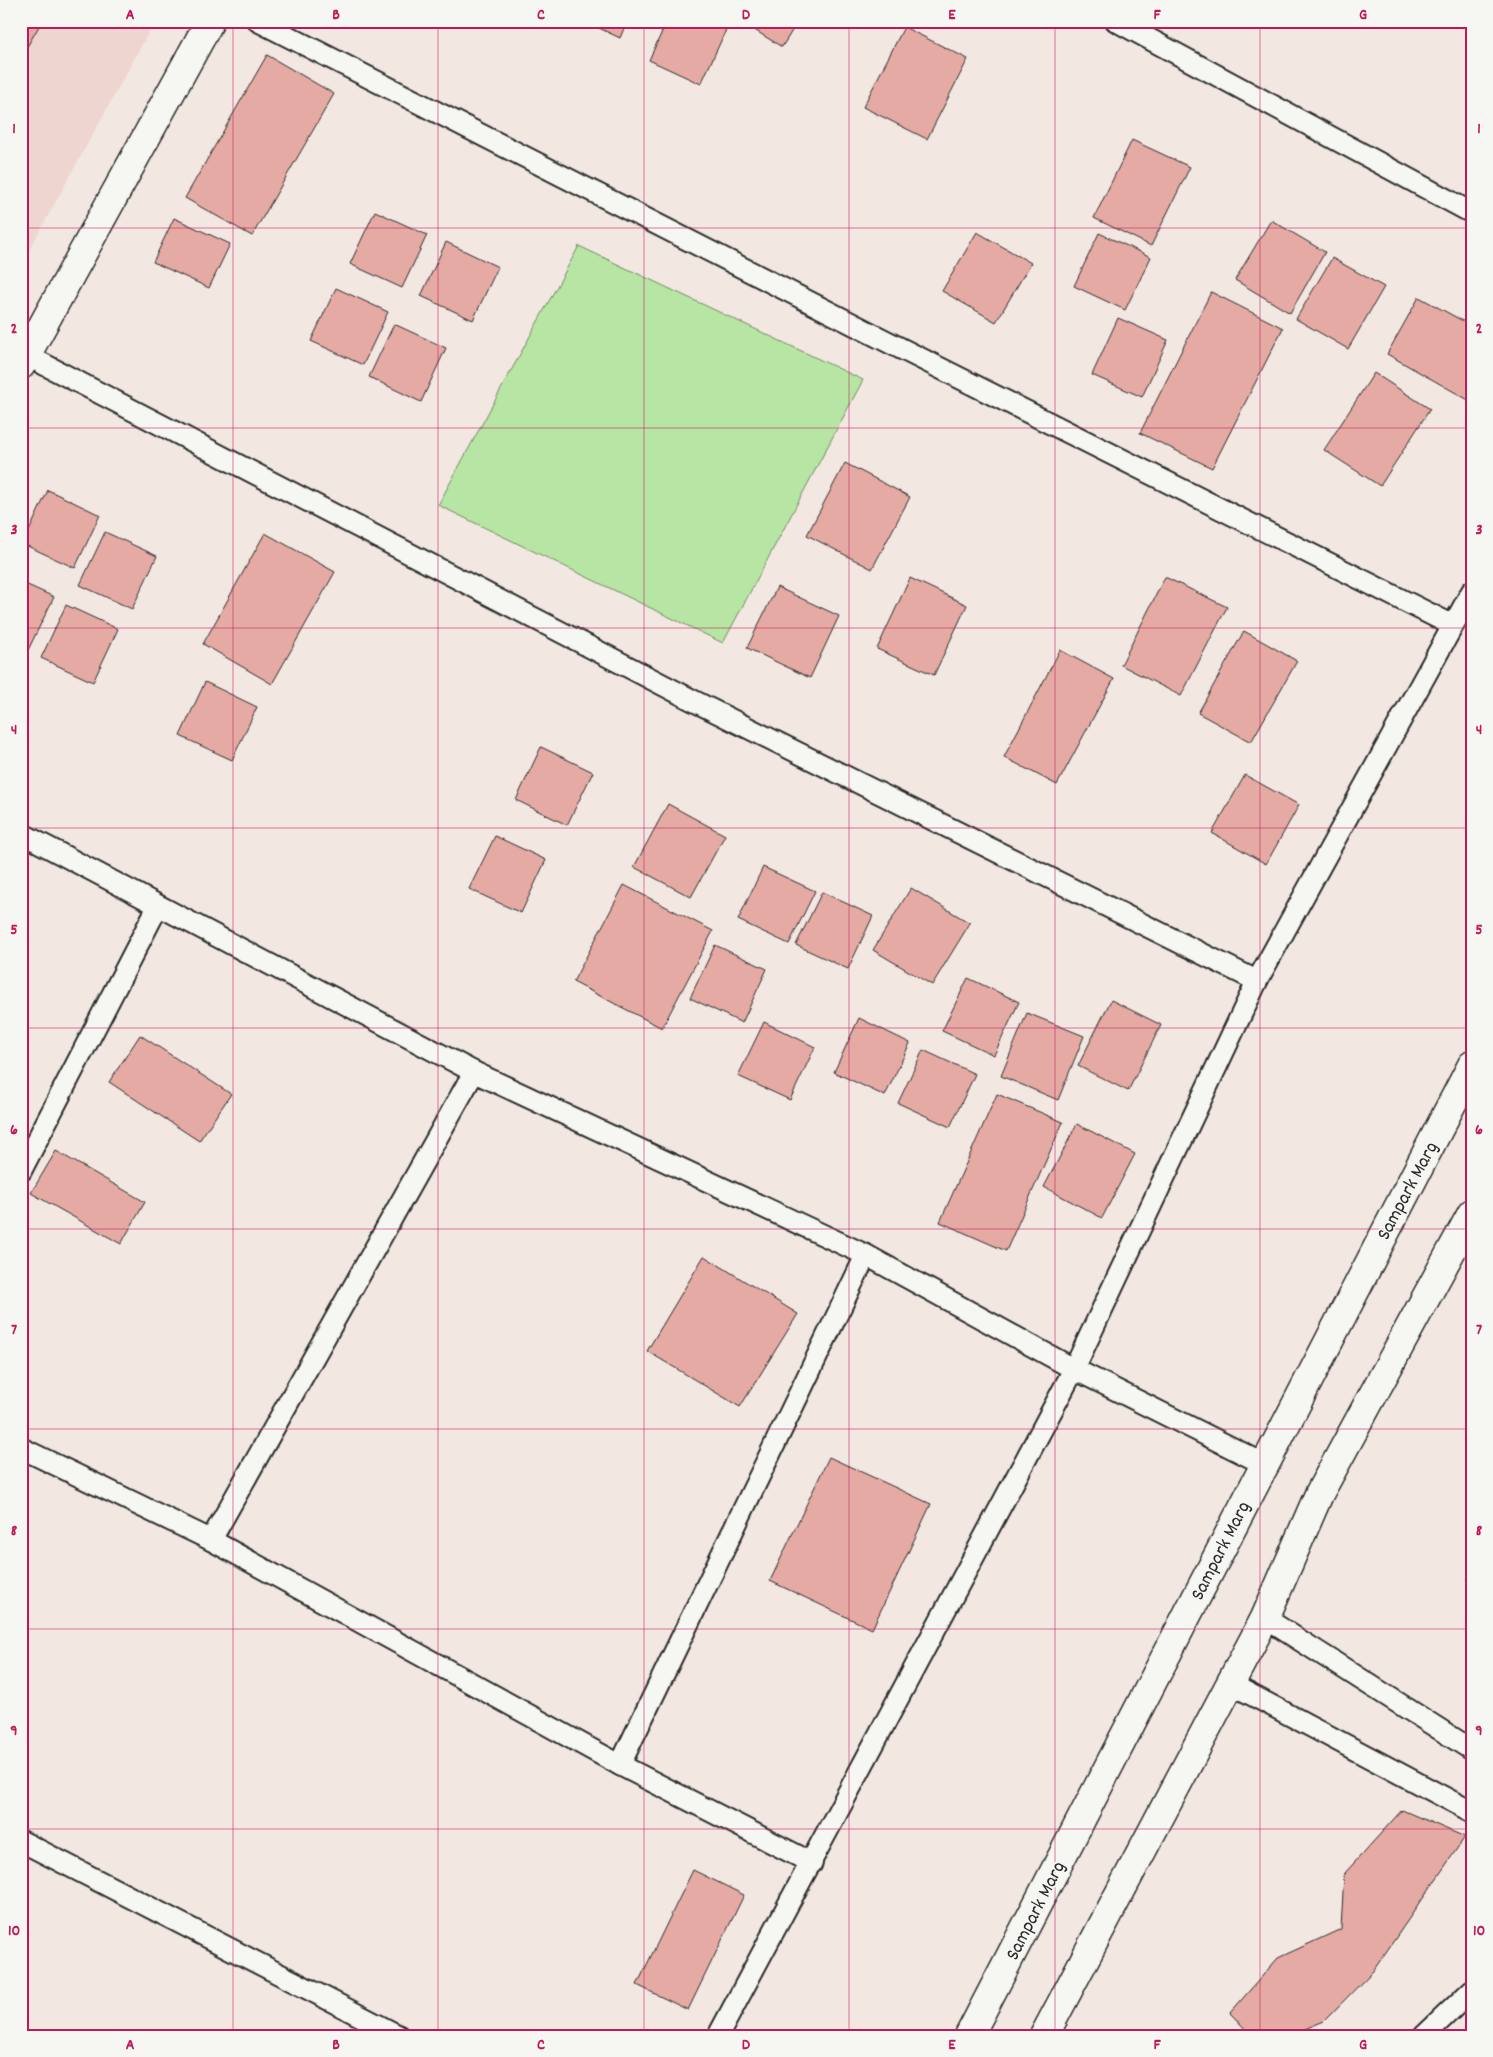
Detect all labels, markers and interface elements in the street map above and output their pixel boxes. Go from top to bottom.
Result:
text: A [126,4,135,27]
text: B [332,4,340,27]
text: C [537,4,545,27]
text: D [742,4,751,27]
text: E [948,4,956,27]
text: F [1153,4,1161,27]
text: G [1359,4,1367,27]
text: 1 [12,118,16,141]
text: 1 [1477,118,1481,141]
text: 2 [11,318,18,341]
text: 2 [1476,318,1483,341]
text: 3 [10,519,18,542]
text: 3 [1475,519,1483,542]
text: 4 [11,719,17,742]
text: 4 [1476,719,1482,742]
text: 5 [10,919,18,942]
text: 5 [1475,919,1483,942]
text: 6 [10,1119,18,1142]
text: 6 [1475,1119,1483,1142]
street label: Sampark Marg [1371,1137,1446,1246]
text: 7 [11,1319,17,1342]
text: 7 [1476,1319,1482,1342]
street label: Sampark Marg [1185,1497,1259,1606]
text: 8 [11,1520,18,1543]
text: 8 [1476,1520,1483,1543]
text: 9 [10,1720,18,1743]
text: 9 [1475,1720,1483,1743]
street label: Sampark Marg [1000,1857,1074,1966]
text: 10 [8,1920,20,1943]
text: 10 [1473,1920,1485,1943]
text: A [126,2034,135,2057]
text: B [332,2034,340,2057]
text: C [537,2034,545,2057]
text: D [742,2034,751,2057]
text: E [948,2034,956,2057]
text: F [1153,2034,1161,2057]
text: G [1359,2034,1367,2057]

